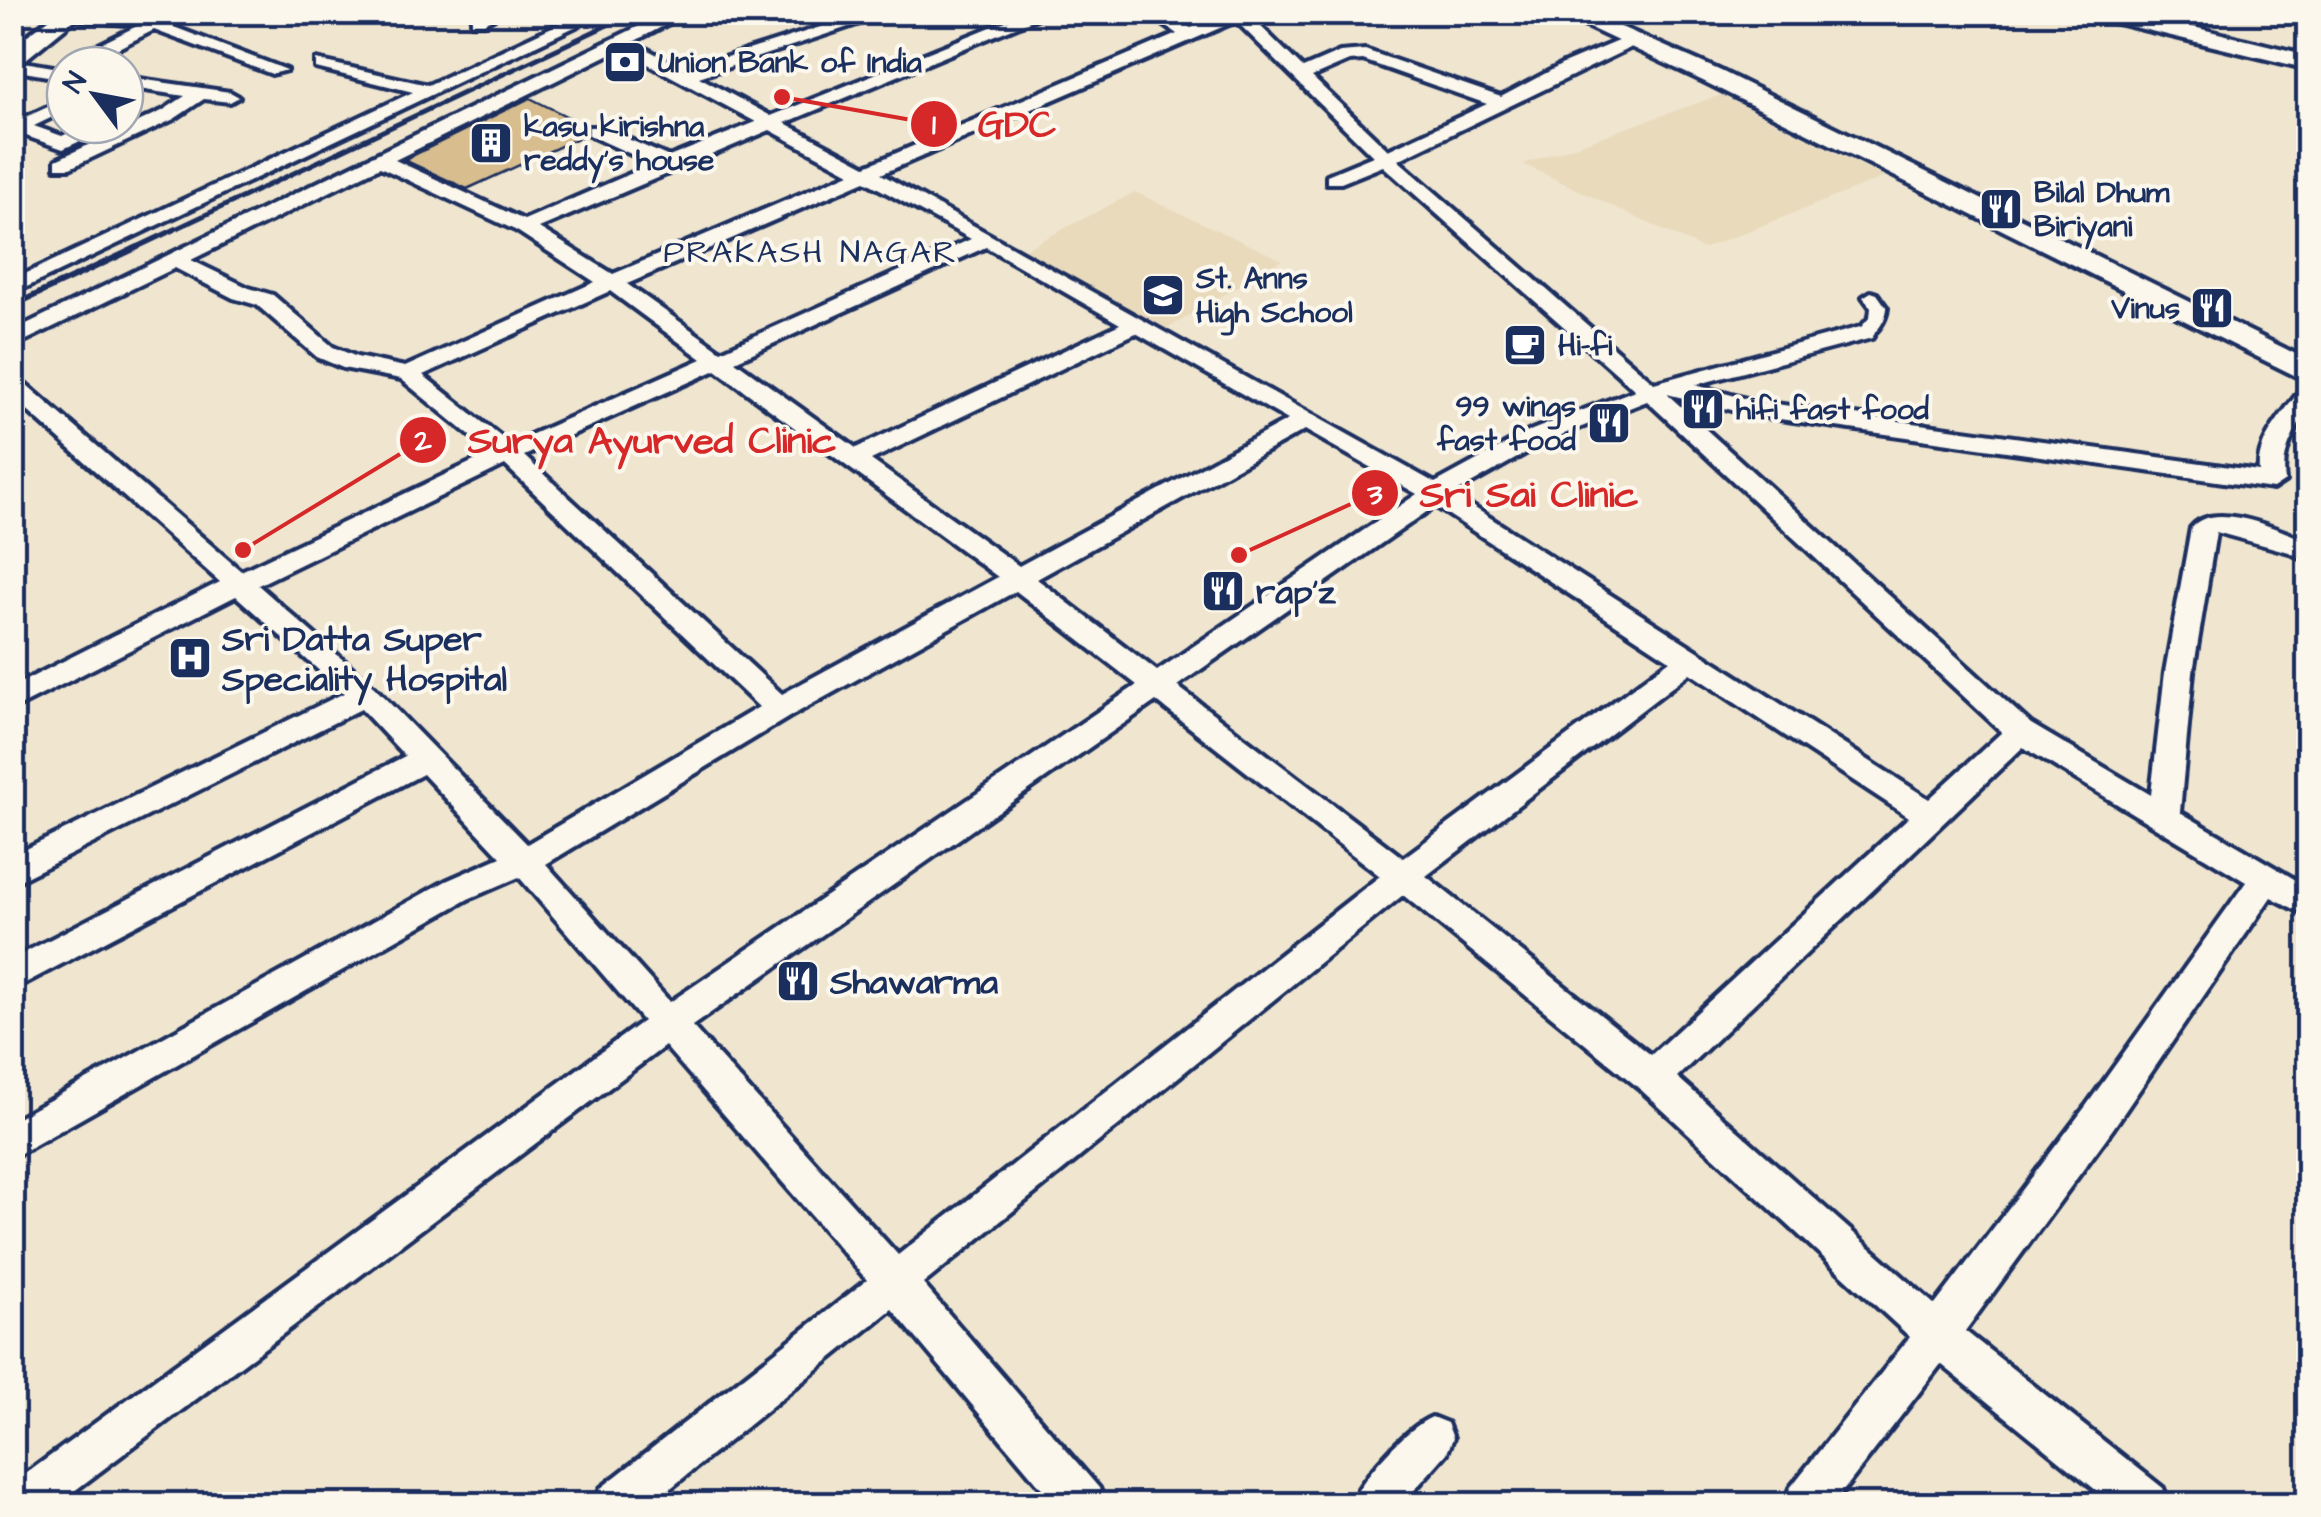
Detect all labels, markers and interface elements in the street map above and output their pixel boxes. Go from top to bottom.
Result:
bank icon: Union Bank of India [602,39,648,85]
place label: Union Bank of India [658,42,922,84]
north arrow [45,45,145,145]
text: N [54,64,96,100]
callout: GDC [909,90,1076,158]
text: GDC [978,100,1056,152]
text: 1 [932,104,936,146]
place label: kasu kirishna reddy's house [524,106,714,184]
building icon: kasu kirishna reddy's house [468,120,514,166]
place label: Bilal Dhum Biriyani [2034,172,2170,250]
restaurant icon: Bilal Dhum Biriyani [1978,186,2024,232]
district label: PRAKASH NAGAR [664,230,958,275]
place label: St. Anns High School [1195,258,1353,336]
school or university icon: St. Anns High School [1140,272,1186,318]
restaurant icon: Vinus [2189,285,2235,331]
place label: Vinus [2110,288,2180,330]
cafe icon: Hi-fi [1502,322,1548,368]
place label: Hi-fi [1558,325,1613,367]
place label: 99 wings fast food [1436,386,1577,462]
restaurant icon: hifi fast food [1680,386,1726,432]
place label: hifi fast food [1736,389,1930,431]
restaurant icon: 99 wings fast food [1586,400,1632,446]
callout: Surya Ayurved Clinic [398,406,856,474]
text: Surya Ayurved Clinic [467,416,836,470]
text: 2 [413,420,432,462]
callout: Sri Sai Clinic [1350,459,1658,527]
text: Sri Sai Clinic [1419,470,1638,522]
text: 3 [1366,474,1383,516]
restaurant icon: rap'z [1200,568,1246,614]
place label: rap'z [1256,568,1336,618]
place label: Sri Datta Super Speciality Hospital [221,615,507,706]
hospital icon: Sri Datta Super Speciality Hospital [167,635,213,681]
restaurant icon: Shawarma [775,958,821,1004]
place label: Shawarma [829,958,998,1007]

